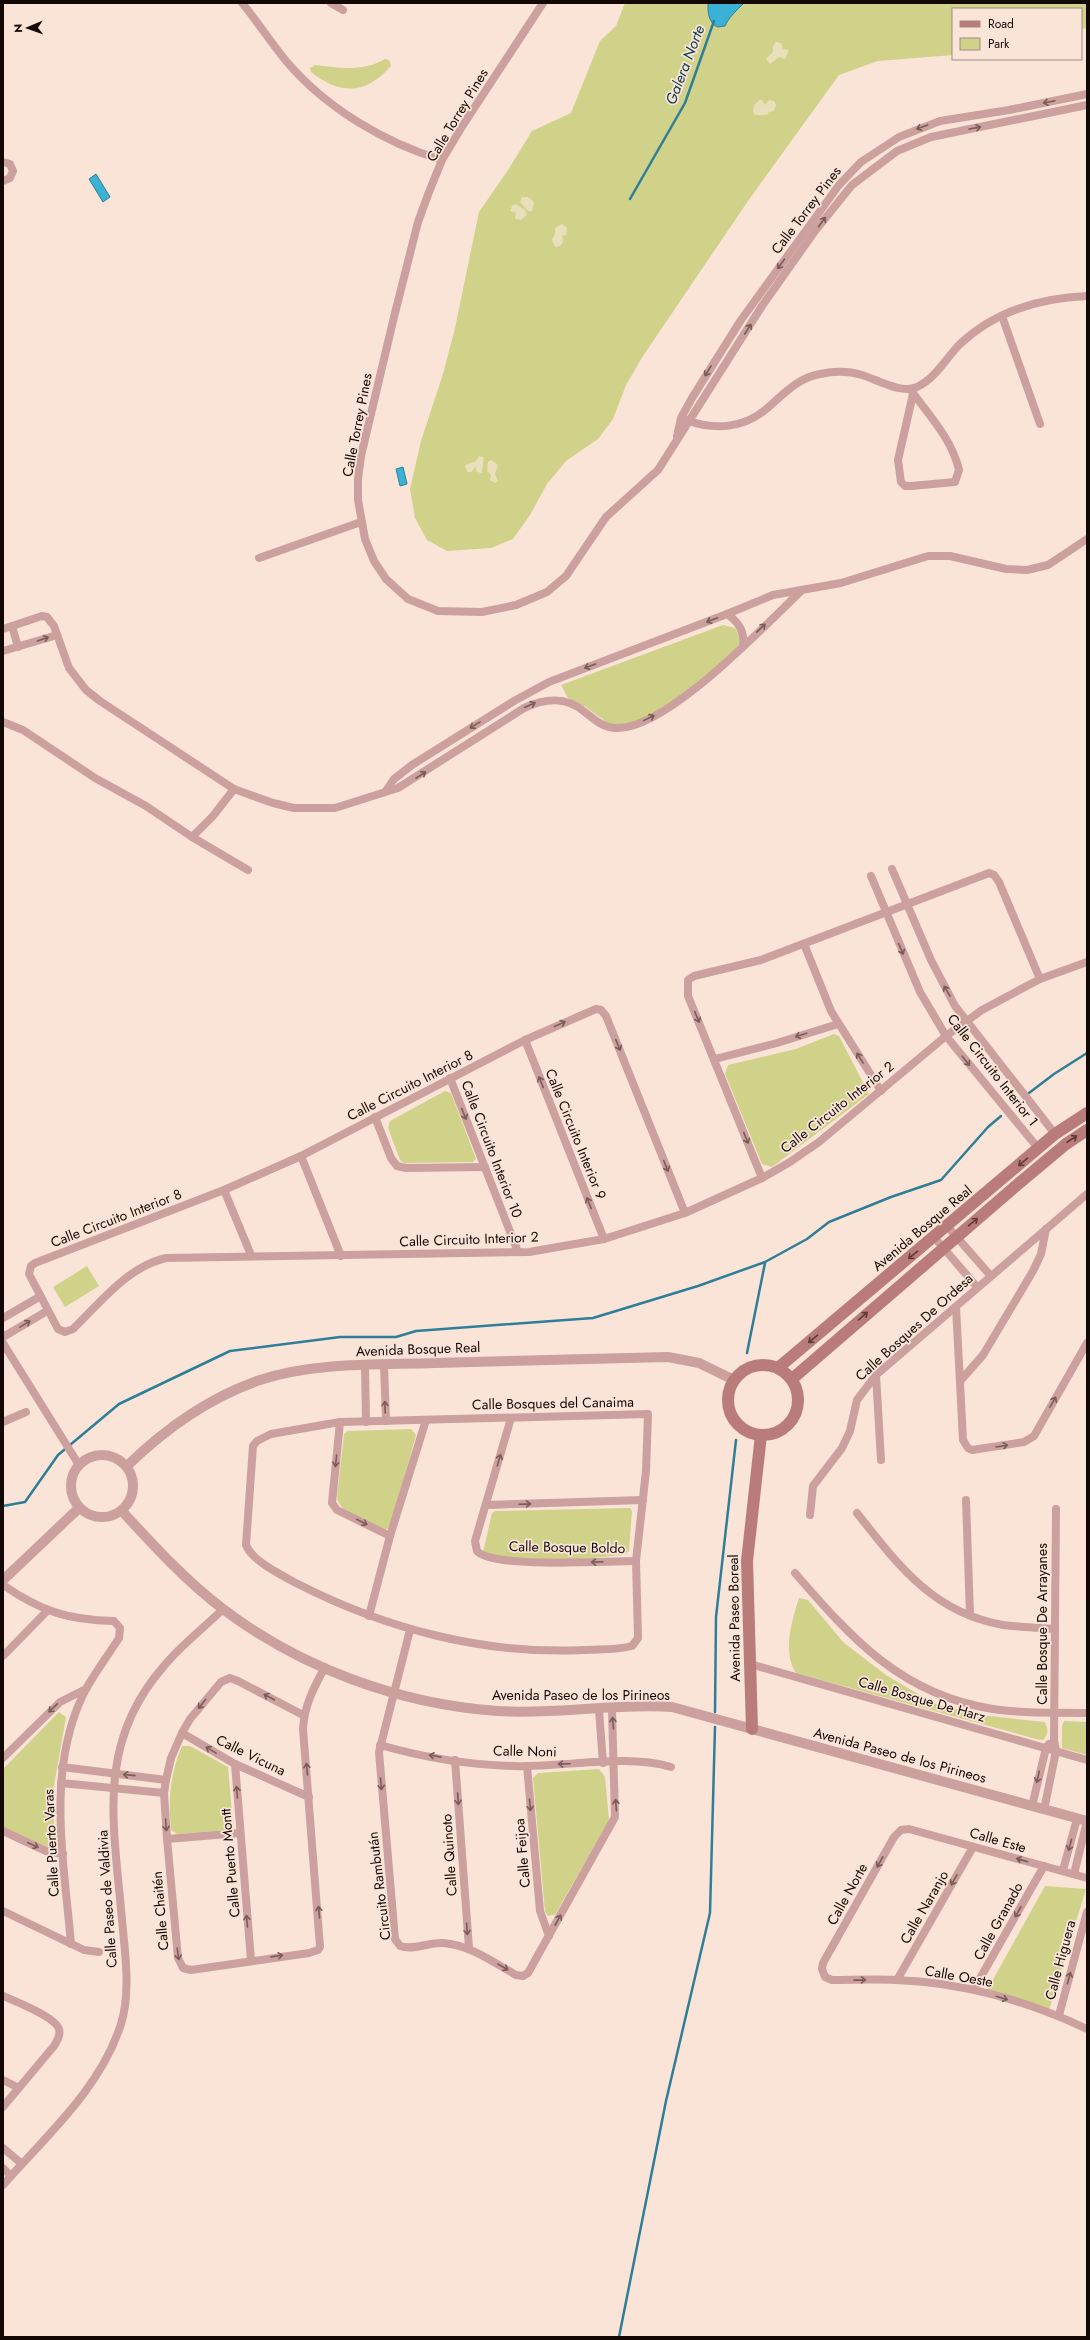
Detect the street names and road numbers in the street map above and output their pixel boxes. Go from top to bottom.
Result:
street label: Calle Torrey Pines [421,64,493,165]
street label: Calle Torrey Pines [766,162,846,258]
street label: Calle Torrey Pines [337,371,377,479]
street label: Calle Circuito Interior 1 [943,1010,1043,1130]
street label: Calle Circuito Interior 8 [344,1045,476,1125]
street label: Calle Circuito Interior 2 [776,1056,898,1158]
street label: Calle Circuito Interior 9 [541,1066,611,1202]
street label: Calle Circuito Interior 10 [456,1077,528,1221]
street label: Avenida Bosque Real [868,1180,976,1276]
street label: Calle Circuito Interior 8 [48,1184,184,1252]
street label: Calle Circuito Interior 2 [399,1227,539,1251]
street label: Calle Bosques De Ordesa [851,1269,977,1385]
street label: Avenida Bosque Real [355,1337,481,1361]
street label: Calle Bosques del Canaima [472,1392,634,1414]
street label: Calle Bosque Boldo [509,1536,626,1558]
street label: Calle Bosque De Arrayanes [1032,1543,1052,1705]
street label: Avenida Paseo Boreal [723,1554,745,1682]
street label: Calle Bosque De Harz [856,1671,988,1727]
street label: Avenida Paseo de los Pirineos [492,1685,670,1705]
street label: Avenida Paseo de los Pirineos [811,1722,989,1788]
street label: Calle Vicuna [213,1730,289,1780]
street label: Calle Noni [493,1740,557,1762]
street label: Calle Puerto Varas [38,1788,64,1897]
street label: Calle Puerto Montt [215,1807,245,1918]
street label: Calle Quinoto [436,1813,462,1897]
street label: Calle Feijoa [509,1818,535,1888]
street label: Calle Este [967,1822,1029,1858]
street label: Calle Paseo de Valdivia [92,1829,122,1969]
street label: Circuito Rambután [362,1831,396,1941]
street label: Calle Norte [822,1859,872,1929]
street label: Calle Naranjo [895,1866,953,1947]
street label: Calle Chaitén [147,1871,173,1951]
street label: Calle Granado [968,1878,1028,1964]
street label: Calle Higuera [1040,1918,1080,2002]
street label: Calle Oeste [923,1960,995,1992]

